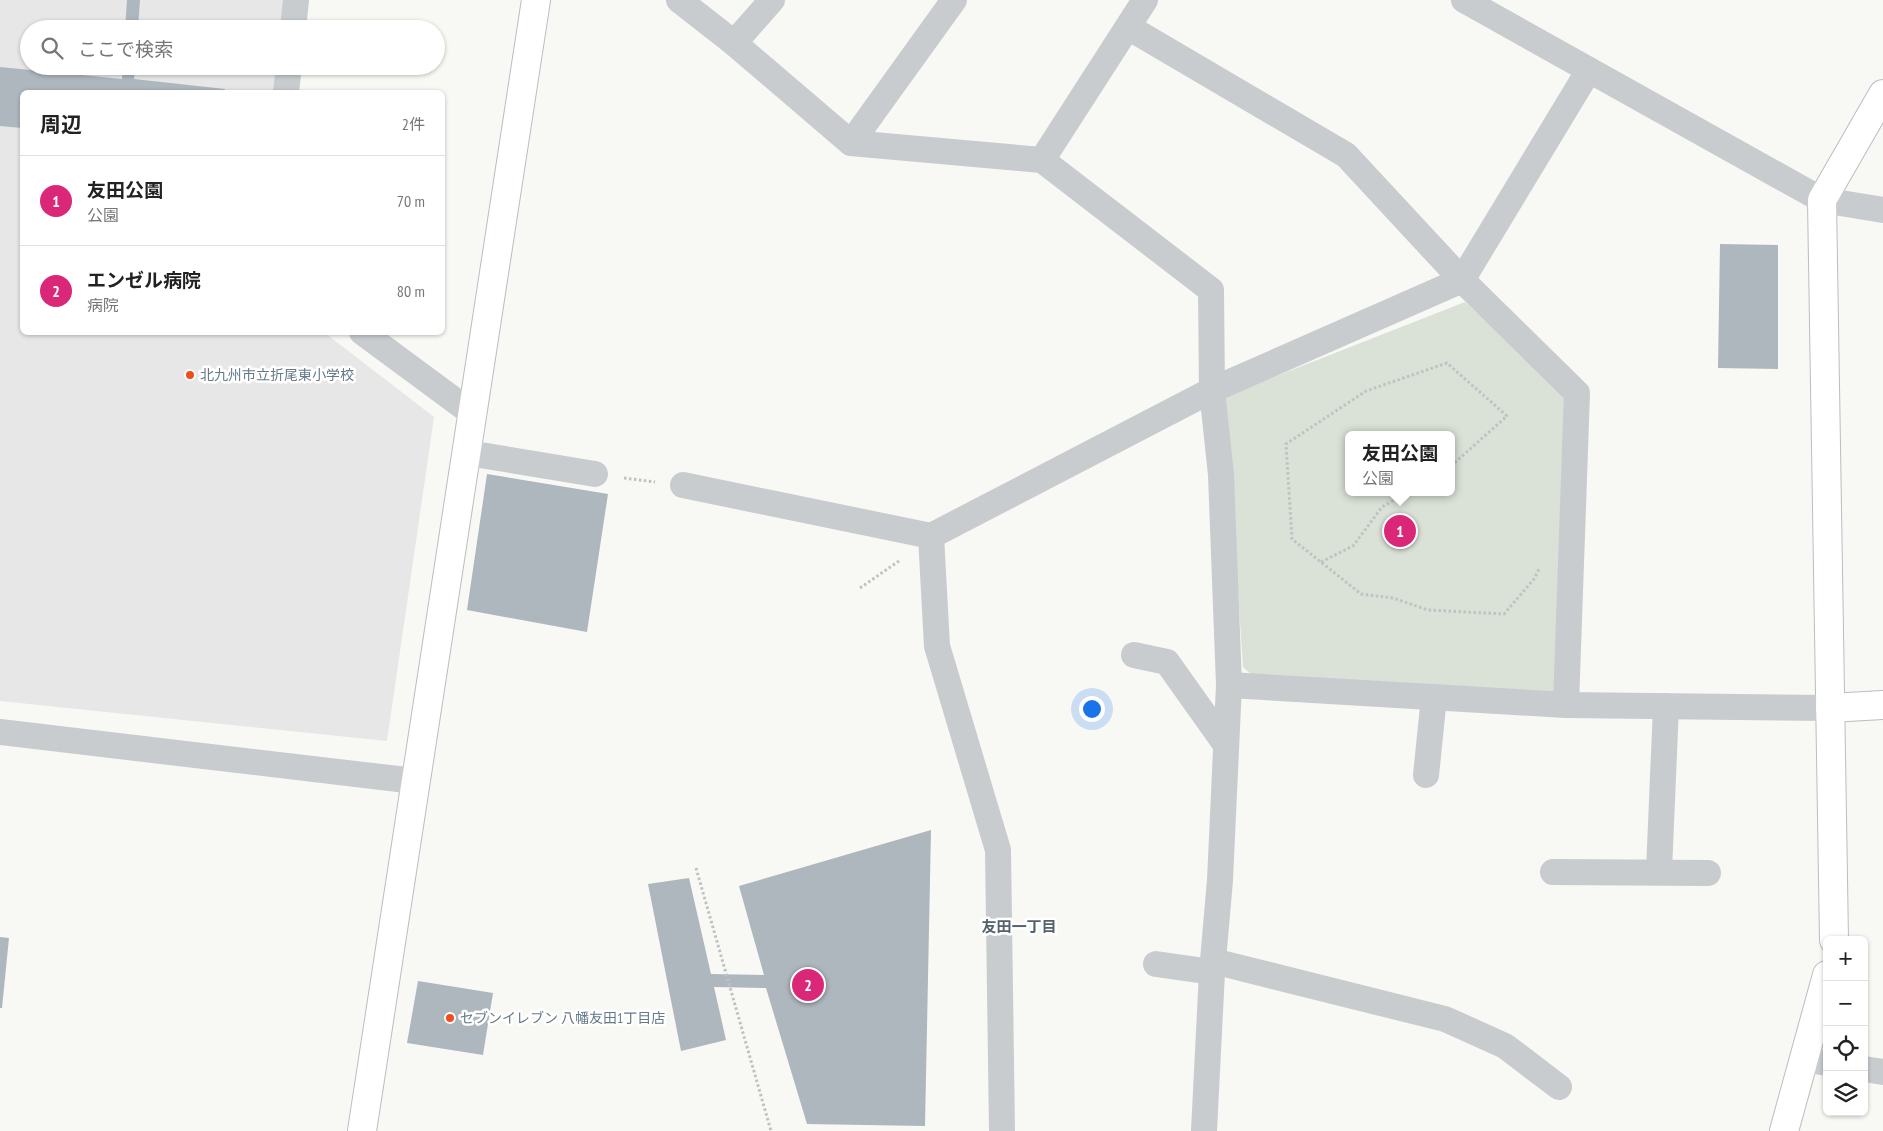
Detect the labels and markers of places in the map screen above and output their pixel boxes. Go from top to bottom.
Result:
place label: 北九州市立折尾東小学校 [200,366,354,384]
marker: 北九州市立折尾東小学校 [184,369,196,381]
pin: 1 [1384,512,1416,550]
pin: 2 [792,966,824,1004]
place label: セブンイレブン 八幡友田1丁目店 [460,1009,665,1027]
marker: セブンイレブン 八幡友田1丁目店 [444,1012,456,1024]

